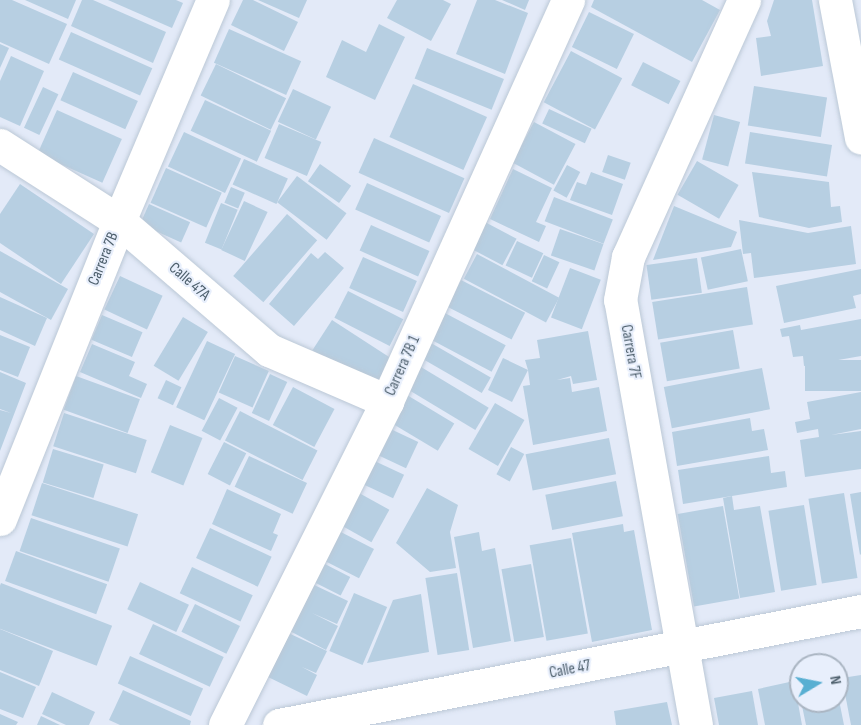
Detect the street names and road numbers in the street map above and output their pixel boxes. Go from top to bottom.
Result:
street label: Carrera 7B [85,230,123,288]
street label: Calle 47A [165,259,213,305]
street label: Carrera 7F [616,323,644,381]
street label: Carrera 7B 1 [381,333,425,399]
street label: Calle 47 [548,657,592,683]

